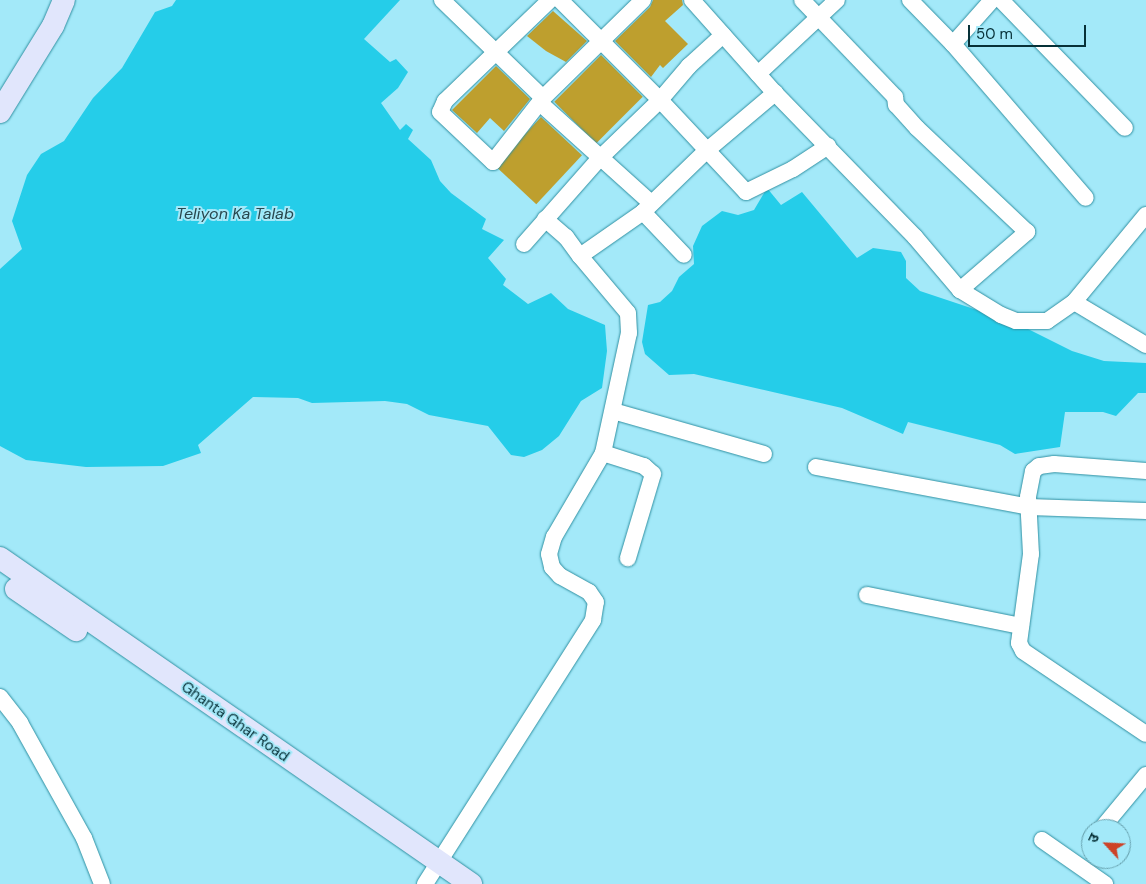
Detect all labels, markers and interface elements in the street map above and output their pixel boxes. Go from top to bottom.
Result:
scale bar [971,15,1088,47]
text: 50 m [976,24,1013,44]
water label: Teliyon Ka Talab [176,204,294,224]
street label: Ghanta Ghar Road [178,678,292,766]
north arrow [1081,819,1131,869]
text: उ [1083,831,1103,846]

